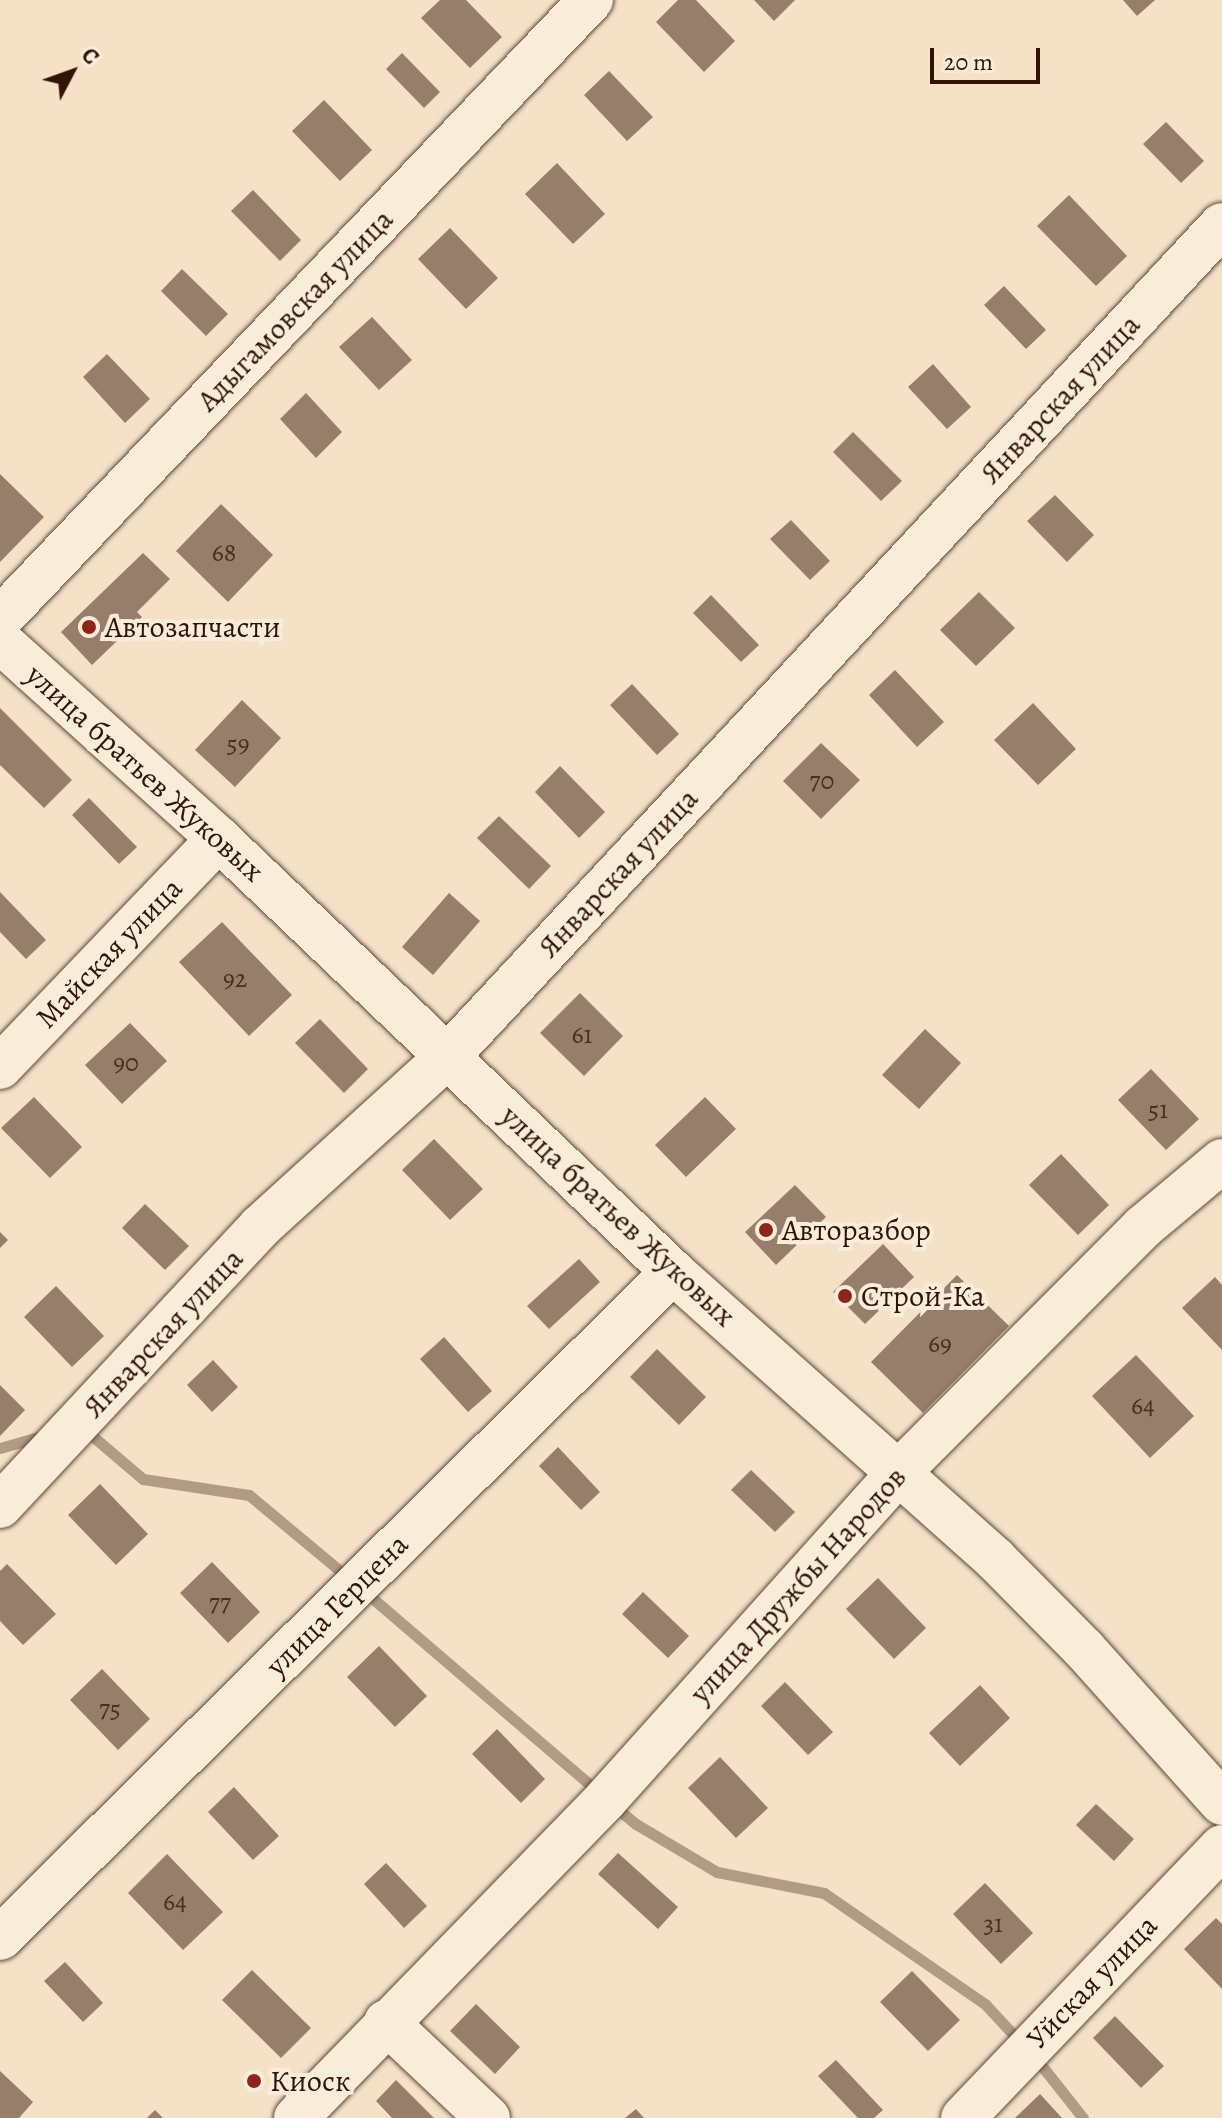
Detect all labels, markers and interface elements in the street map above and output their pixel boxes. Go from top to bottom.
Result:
north arrow [32,32,112,112]
scale bar [934,32,1044,82]
text: С [74,41,106,71]
text: 20 m [944,46,993,78]
street label: Адыгамовская улица [189,201,401,419]
street label: Январская улица [972,307,1148,491]
house number: 68 [212,537,236,569]
place label: Автозапчасти [105,609,280,645]
marker: Автозапчасти [80,618,98,636]
street label: улица братьев Жуковых [19,657,271,889]
house number: 59 [226,728,250,760]
house number: 70 [810,765,834,797]
street label: Январская улица [530,781,706,965]
street label: Майская улица [28,870,190,1036]
house number: 92 [223,963,247,995]
house number: 61 [572,1019,592,1051]
house number: 90 [113,1047,139,1079]
house number: 51 [1148,1094,1168,1126]
street label: улица братьев Жуковых [493,1098,743,1334]
place label: Авторазбор [782,1212,931,1248]
marker: Авторазбор [757,1221,775,1239]
street label: Январская улица [75,1241,251,1425]
place label: Строй-Ка [861,1278,985,1314]
marker: Строй-Ка [836,1287,854,1305]
house number: 69 [928,1328,952,1360]
house number: 64 [1131,1390,1155,1422]
street label: улица Дружбы Народов [682,1459,914,1711]
street label: улица Герцена [258,1526,416,1684]
house number: 77 [209,1587,231,1619]
house number: 75 [99,1693,121,1725]
house number: 64 [163,1886,187,1918]
street label: Уйская улица [1019,1907,1165,2057]
house number: 31 [983,1908,1003,1940]
place label: Киоск [270,2063,350,2099]
marker: Киоск [245,2072,263,2090]

